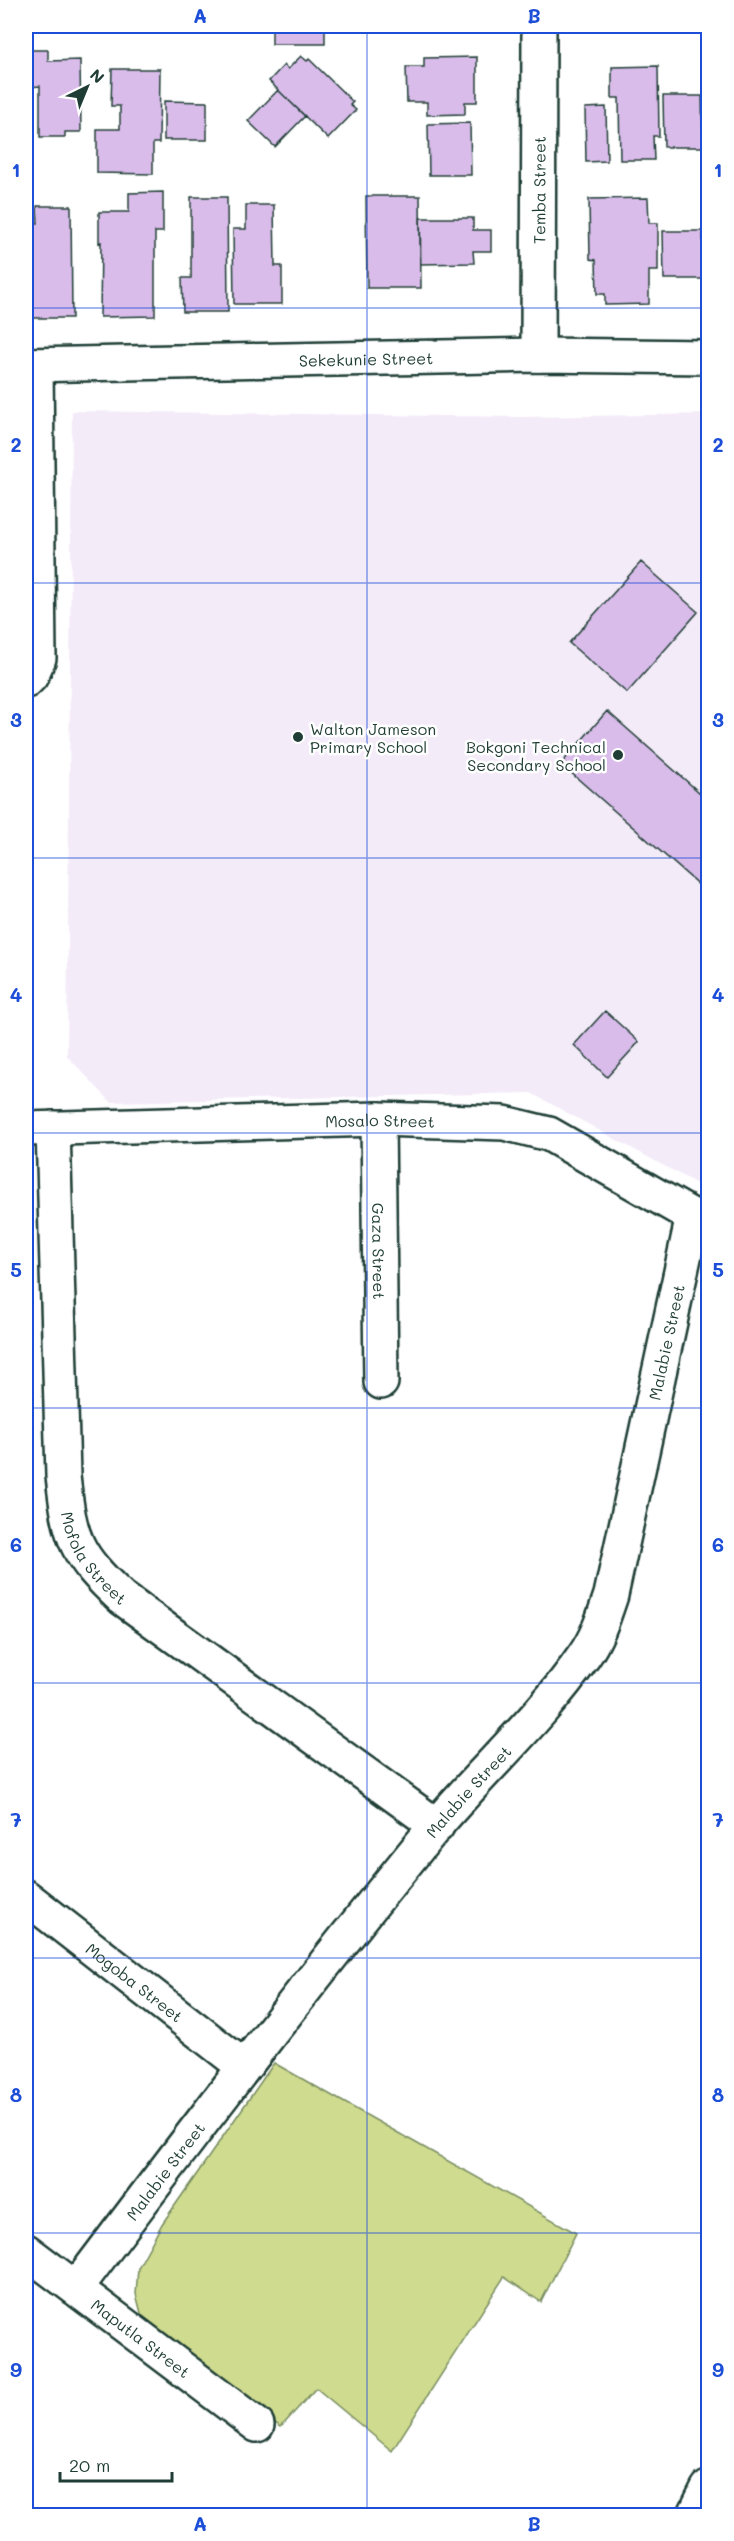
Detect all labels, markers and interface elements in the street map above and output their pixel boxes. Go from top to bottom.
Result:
text: A [193,2,207,28]
text: B [527,2,541,28]
north arrow [57,57,117,117]
text: N [86,64,109,87]
street label: Temba Street [528,136,549,244]
text: 1 [12,156,20,182]
text: 1 [714,156,722,182]
street label: Sekekunie Street [299,347,433,370]
text: 2 [10,431,22,457]
text: 2 [712,431,724,457]
text: 3 [10,706,22,732]
text: 3 [712,706,724,732]
place label: Walton Jameson Primary School [310,718,436,757]
marker: Walton Jameson Primary School [291,730,305,744]
place label: Bokgoni Technical Secondary School [466,736,606,775]
marker: Bokgoni Technical Secondary School [611,748,625,762]
text: 4 [10,981,23,1007]
text: 4 [712,981,725,1007]
street label: Mosalo Street [325,1108,435,1131]
street label: Gaza Street [368,1202,391,1300]
text: 5 [10,1256,22,1282]
text: 5 [712,1256,724,1282]
street label: Malabie Street [643,1282,688,1402]
street label: Mofola Street [57,1509,131,1609]
text: 6 [10,1531,22,1557]
text: 6 [712,1531,724,1557]
street label: Malabie Street [420,1740,515,1842]
text: 7 [10,1806,22,1832]
text: 7 [712,1806,724,1832]
street label: Mogoba Street [82,1937,188,2026]
text: 8 [10,2081,22,2107]
text: 8 [712,2081,724,2107]
street label: Malabie Street [121,2118,209,2224]
street label: Maputla Street [87,2294,195,2382]
text: 9 [10,2356,22,2382]
text: 9 [712,2356,724,2382]
scale bar [60,2445,172,2483]
text: 20 m [69,2453,110,2477]
text: A [193,2510,207,2536]
text: B [527,2510,541,2536]

